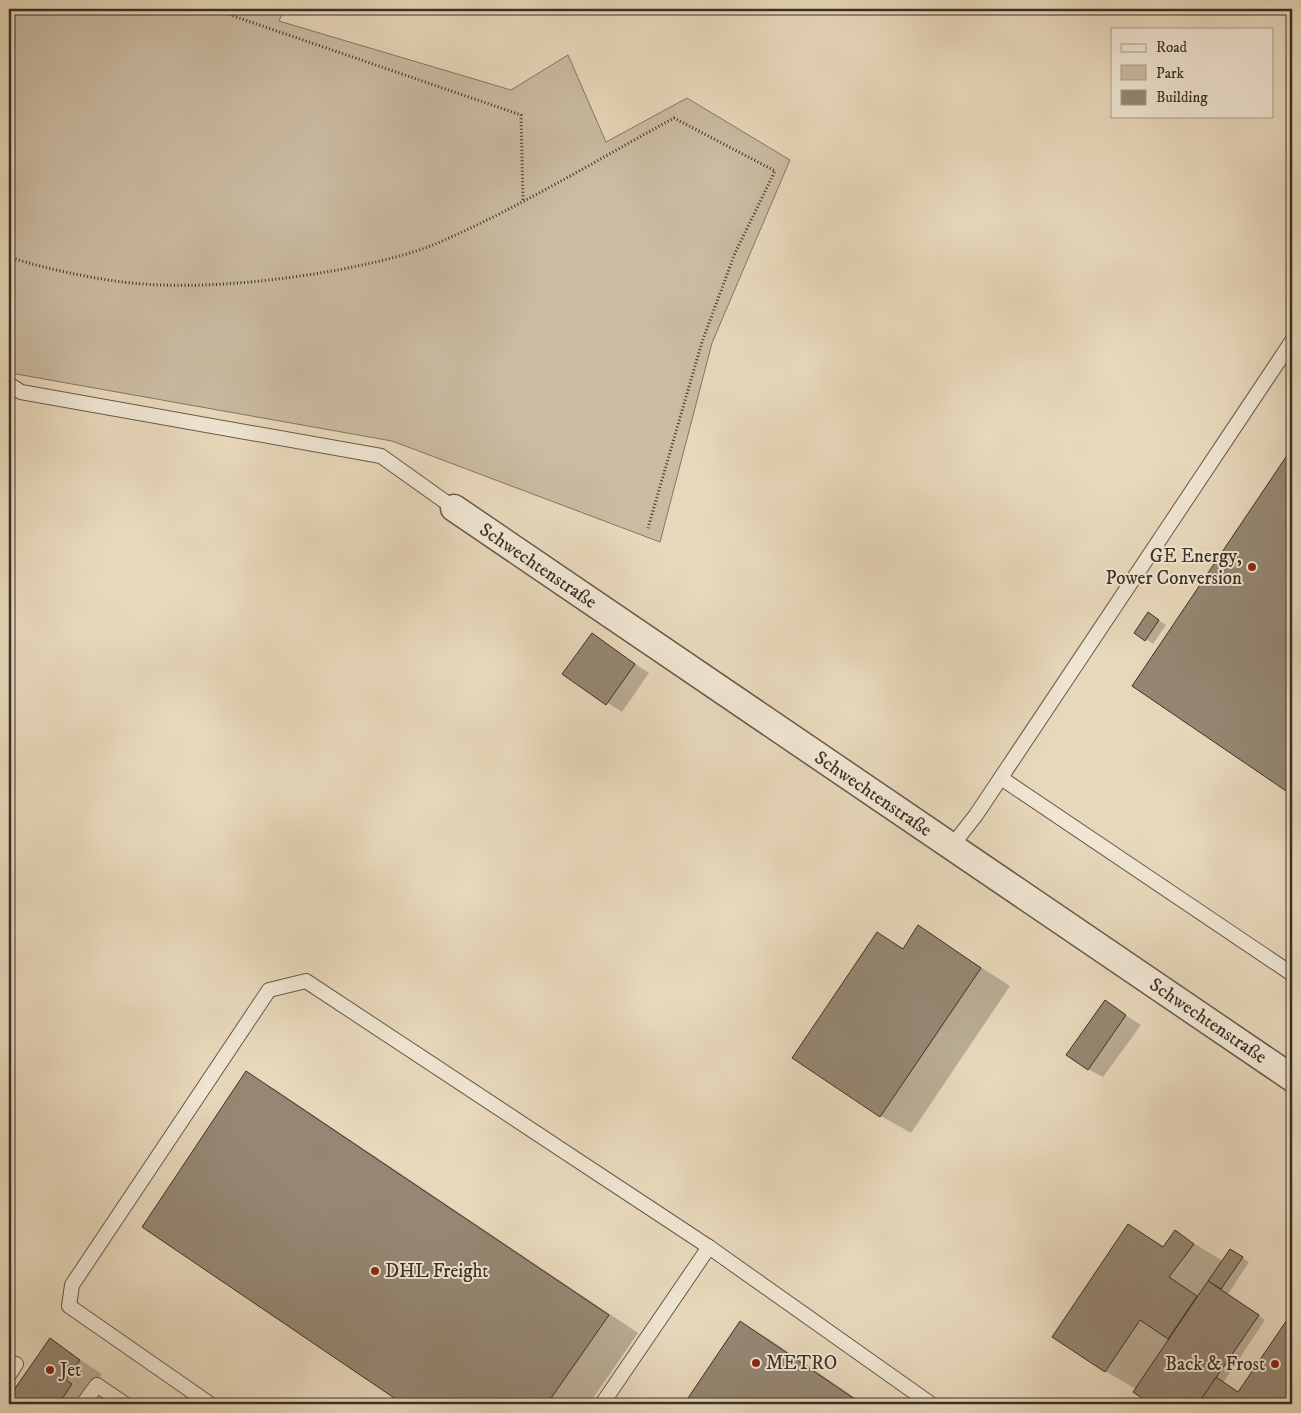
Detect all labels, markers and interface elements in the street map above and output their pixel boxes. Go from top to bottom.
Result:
legend [1111,28,1274,118]
text: Road [1156,38,1188,57]
text: Park [1156,64,1185,83]
text: Building [1156,88,1208,107]
street label: Schwechtenstraße [475,518,601,614]
place label: GE Energy, Power Conversion [1106,545,1242,590]
marker: GE Energy, Power Conversion [1246,561,1258,573]
street label: Schwechtenstraße [810,746,936,842]
street label: Schwechtenstraße [1145,973,1271,1069]
place label: DHL Freight [385,1260,488,1283]
marker: DHL Freight [369,1265,381,1277]
place label: METRO [766,1352,837,1375]
place label: Back & Frost [1165,1353,1265,1376]
marker: METRO [750,1357,762,1369]
marker: Back & Frost [1269,1358,1281,1370]
place label: Jet [58,1359,81,1382]
marker: Jet [44,1364,56,1376]

